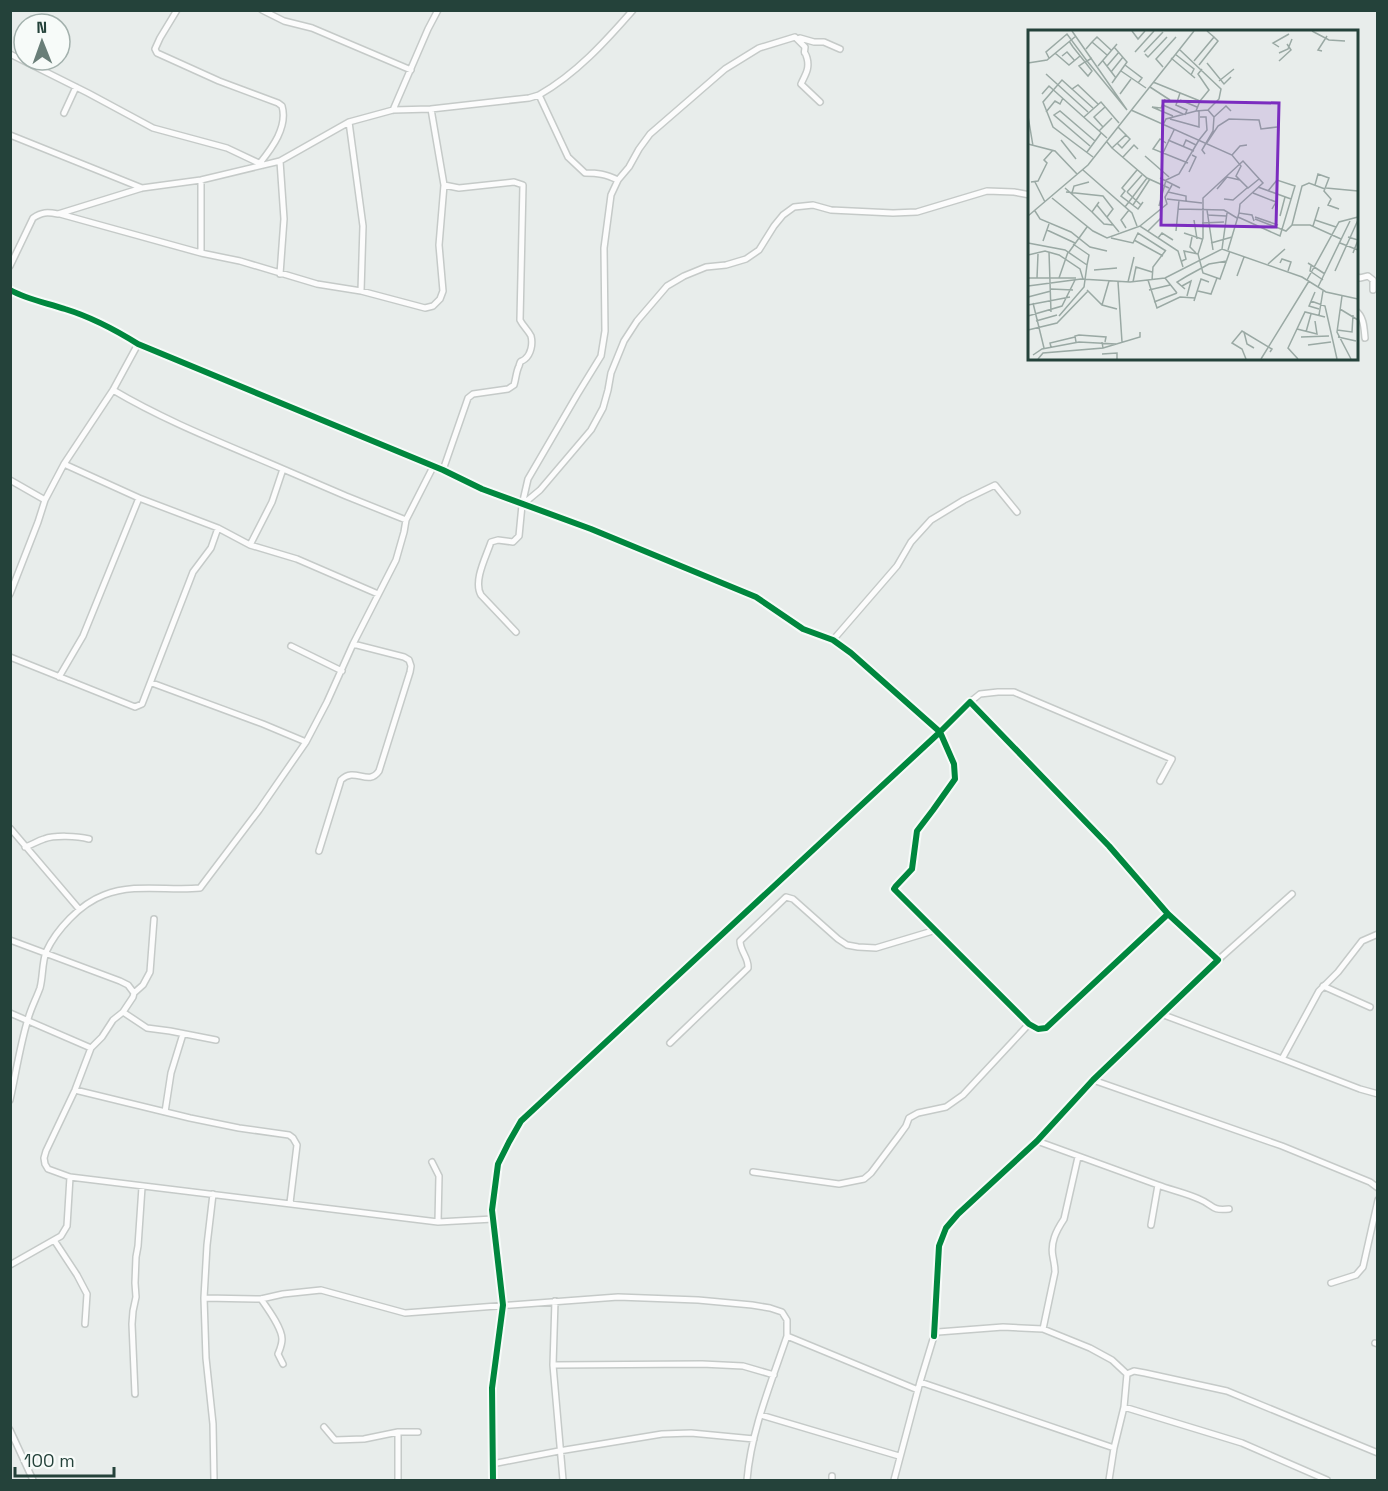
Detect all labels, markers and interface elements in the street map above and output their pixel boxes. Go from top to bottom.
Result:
north arrow [12,12,72,72]
text: N [36,17,47,38]
inset map [1028,30,1358,360]
scale bar [15,1440,114,1478]
text: 100 m [24,1449,75,1472]

